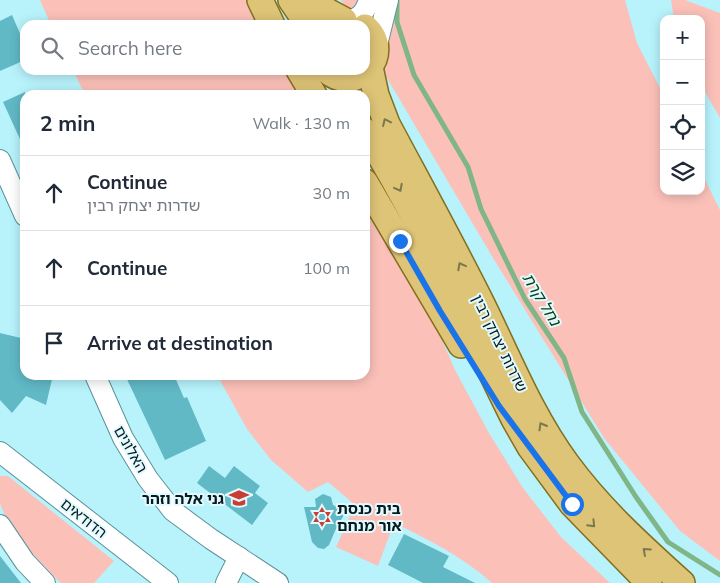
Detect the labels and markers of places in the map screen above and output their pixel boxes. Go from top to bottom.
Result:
school or university icon: גני אלה וזהר [228,487,250,509]
place label: גני אלה וזהר [142,489,224,508]
place label: בית כנסת אור מנחם [337,499,402,535]
synagogue icon: בית כנסת אור מנחם [311,506,333,528]

